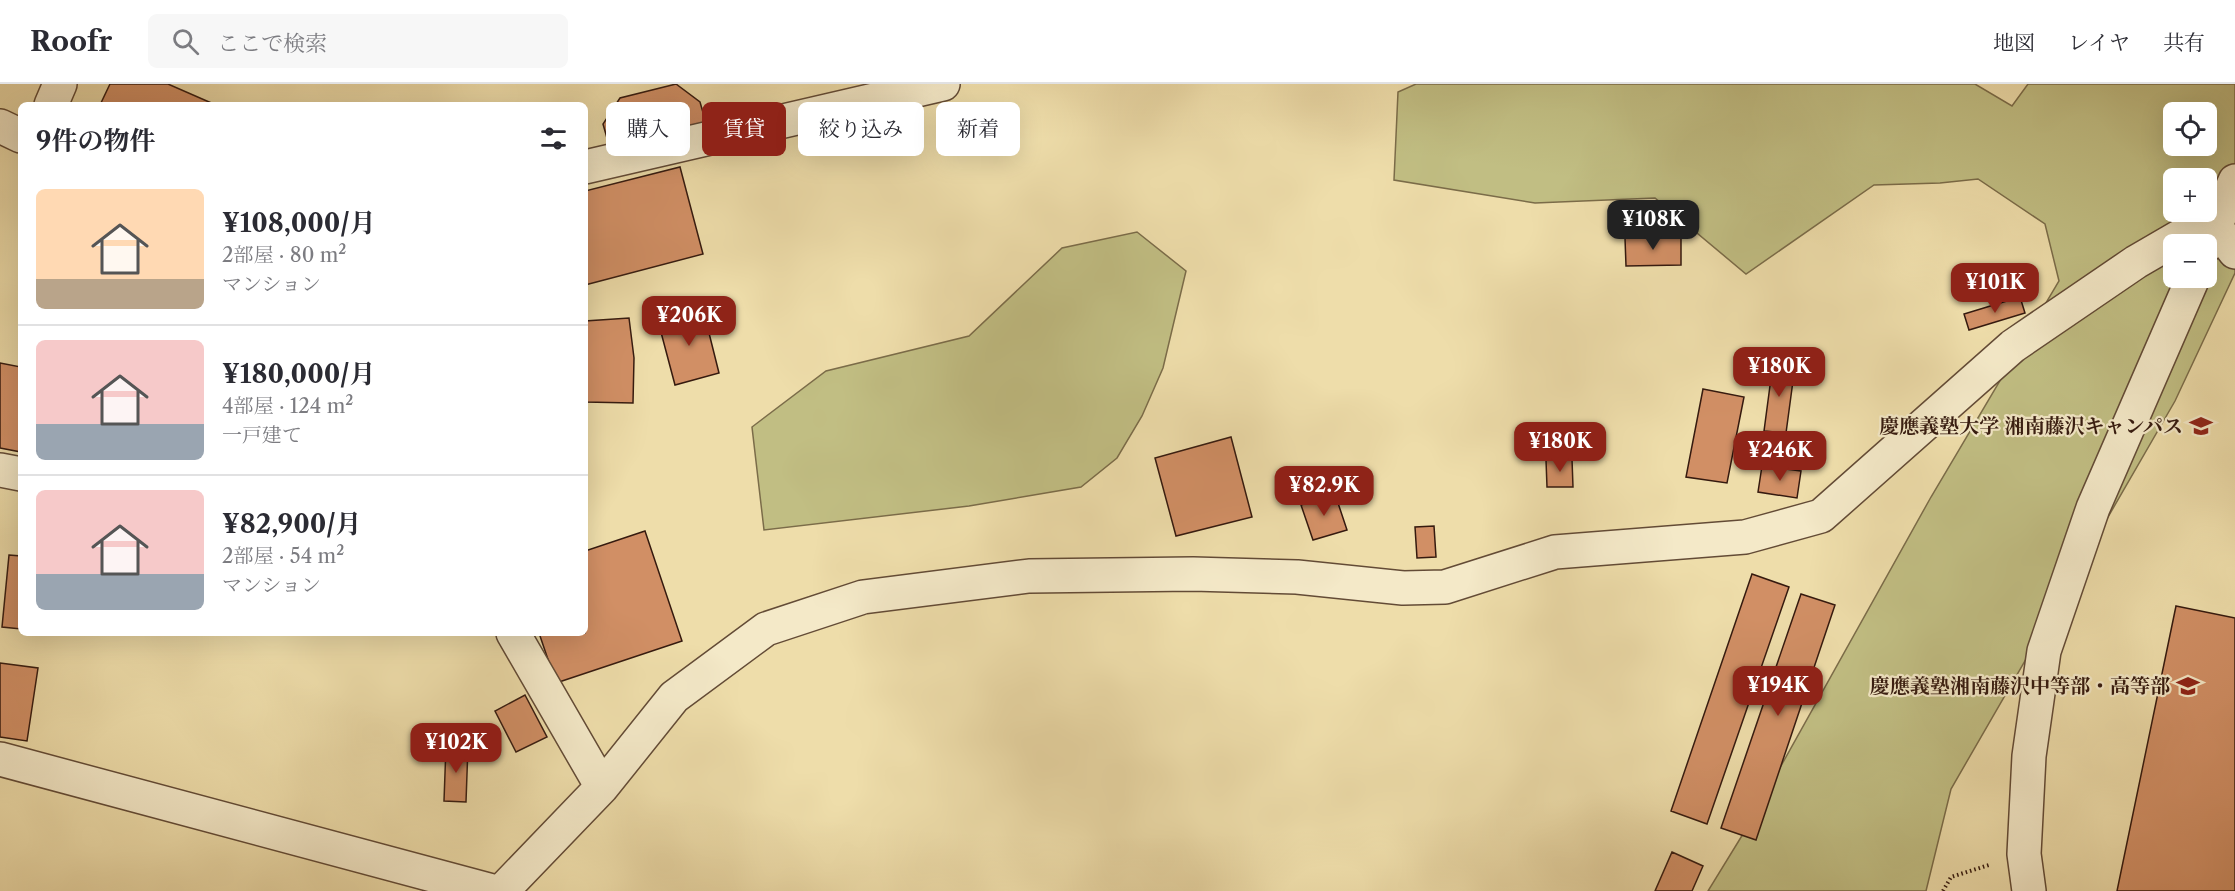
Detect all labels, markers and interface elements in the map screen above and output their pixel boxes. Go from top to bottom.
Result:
search box [148,14,568,68]
text: Roofr [30,24,112,58]
icon: search [169,25,202,58]
text: ここで検索 [217,30,327,57]
text: 地図 [1993,30,2035,55]
text: レイヤ [2068,30,2130,55]
text: 共有 [2163,30,2205,55]
chip: 購入 [606,102,690,156]
chip: 賃貸 [702,102,786,156]
chip: 絞り込み [798,102,924,156]
chip: 新着 [936,102,1020,156]
map controls [2163,102,2217,288]
button: locate [2163,102,2217,156]
icon: filters [537,122,570,155]
text: 9件の物件 [36,125,156,157]
button: + [2163,168,2217,222]
pin: ¥108K [1611,200,1695,251]
text: ¥108,000/月 [222,207,376,239]
text: ¥108K [1621,207,1685,231]
icon: home [84,213,156,285]
button: − [2163,234,2217,288]
text: 2部屋 · 80 m² [222,243,346,267]
pin: ¥101K [1953,263,2037,314]
text: ¥101K [1965,270,2025,294]
text: マンション [222,272,321,296]
pin: ¥206K [647,296,731,347]
text: ¥206K [656,303,722,327]
pin: ¥180K [1737,347,1821,398]
text: ¥180K [1747,354,1811,378]
text: ¥180,000/月 [222,358,376,390]
icon: home [84,364,156,436]
text: 4部屋 · 124 m² [222,394,353,418]
school or university icon: 慶應義塾大学 湘南藤沢キャンパス [2188,413,2214,439]
place label: 慶應義塾大学 湘南藤沢キャンパス [1879,414,2183,438]
pin: ¥180K [1518,422,1602,473]
text: 一戸建て [222,423,302,447]
text: ¥180K [1528,429,1592,453]
pin: ¥246K [1738,431,1822,482]
text: ¥246K [1747,438,1813,462]
pin: ¥82.9K [1275,466,1373,517]
text: ¥82.9K [1289,473,1359,497]
text: ¥82,900/月 [222,508,362,540]
icon: home [84,514,156,586]
text: 2部屋 · 54 m² [222,544,344,568]
text: マンション [222,573,321,597]
pin: ¥194K [1736,666,1820,717]
text: ¥194K [1747,673,1809,697]
school or university icon: 慶應義塾湘南藤沢中等部・高等部 [2175,673,2201,699]
place label: 慶應義塾湘南藤沢中等部・高等部 [1870,674,2170,698]
pin: ¥102K [414,723,498,774]
text: ¥102K [424,730,488,754]

